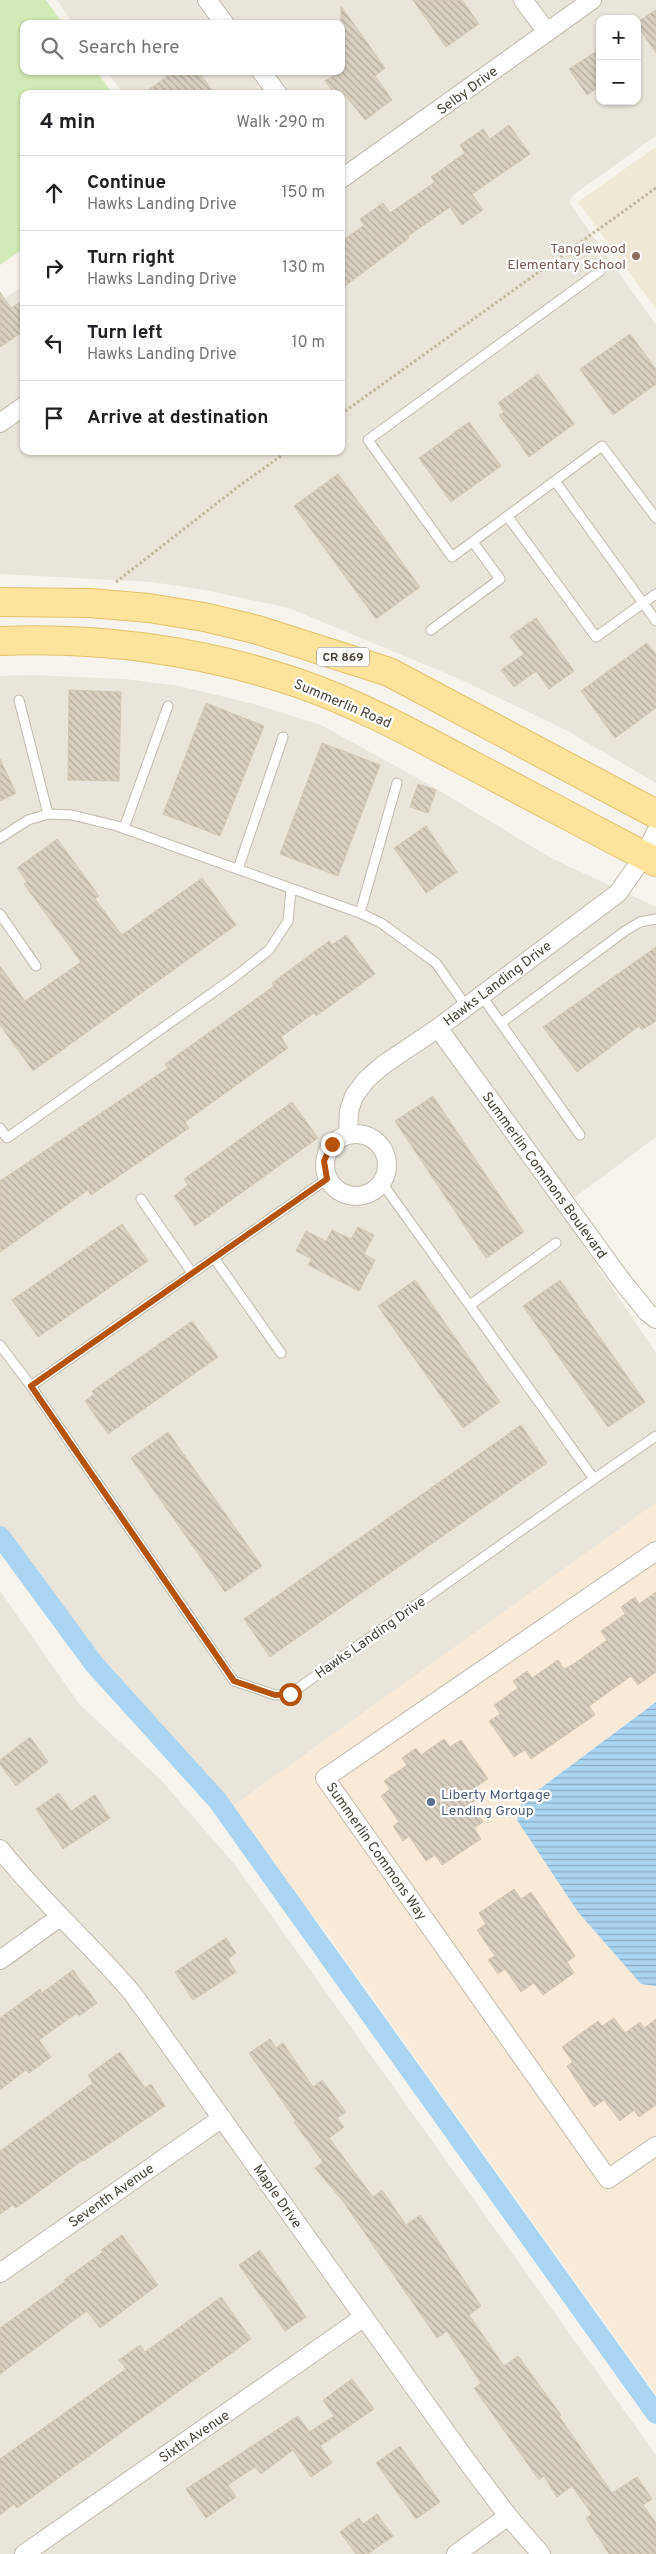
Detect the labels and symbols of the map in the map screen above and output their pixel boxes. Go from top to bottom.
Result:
street label: Selby Drive [434,63,502,119]
place label: Tanglewood Elementary School [507,241,626,274]
marker: Tanglewood Elementary School [630,250,642,262]
road number: CR 869 [317,648,369,666]
street label: Summerlin Road [291,676,394,733]
street label: Hawks Landing Drive [440,938,555,1030]
street label: Summerlin Commons Boulevard [478,1089,610,1262]
route end [321,1133,344,1156]
street label: Hawks Landing Drive [312,1594,429,1683]
route start [279,1683,302,1706]
street label: Summerlin Commons Way [322,1780,430,1924]
place label: Liberty Mortgage Lending Group [441,1787,550,1820]
marker: Liberty Mortgage Lending Group [425,1796,437,1808]
street label: Seventh Avenue [66,2161,158,2232]
street label: Maple Drive [249,2162,305,2232]
street label: Sixth Avenue [156,2407,233,2467]

